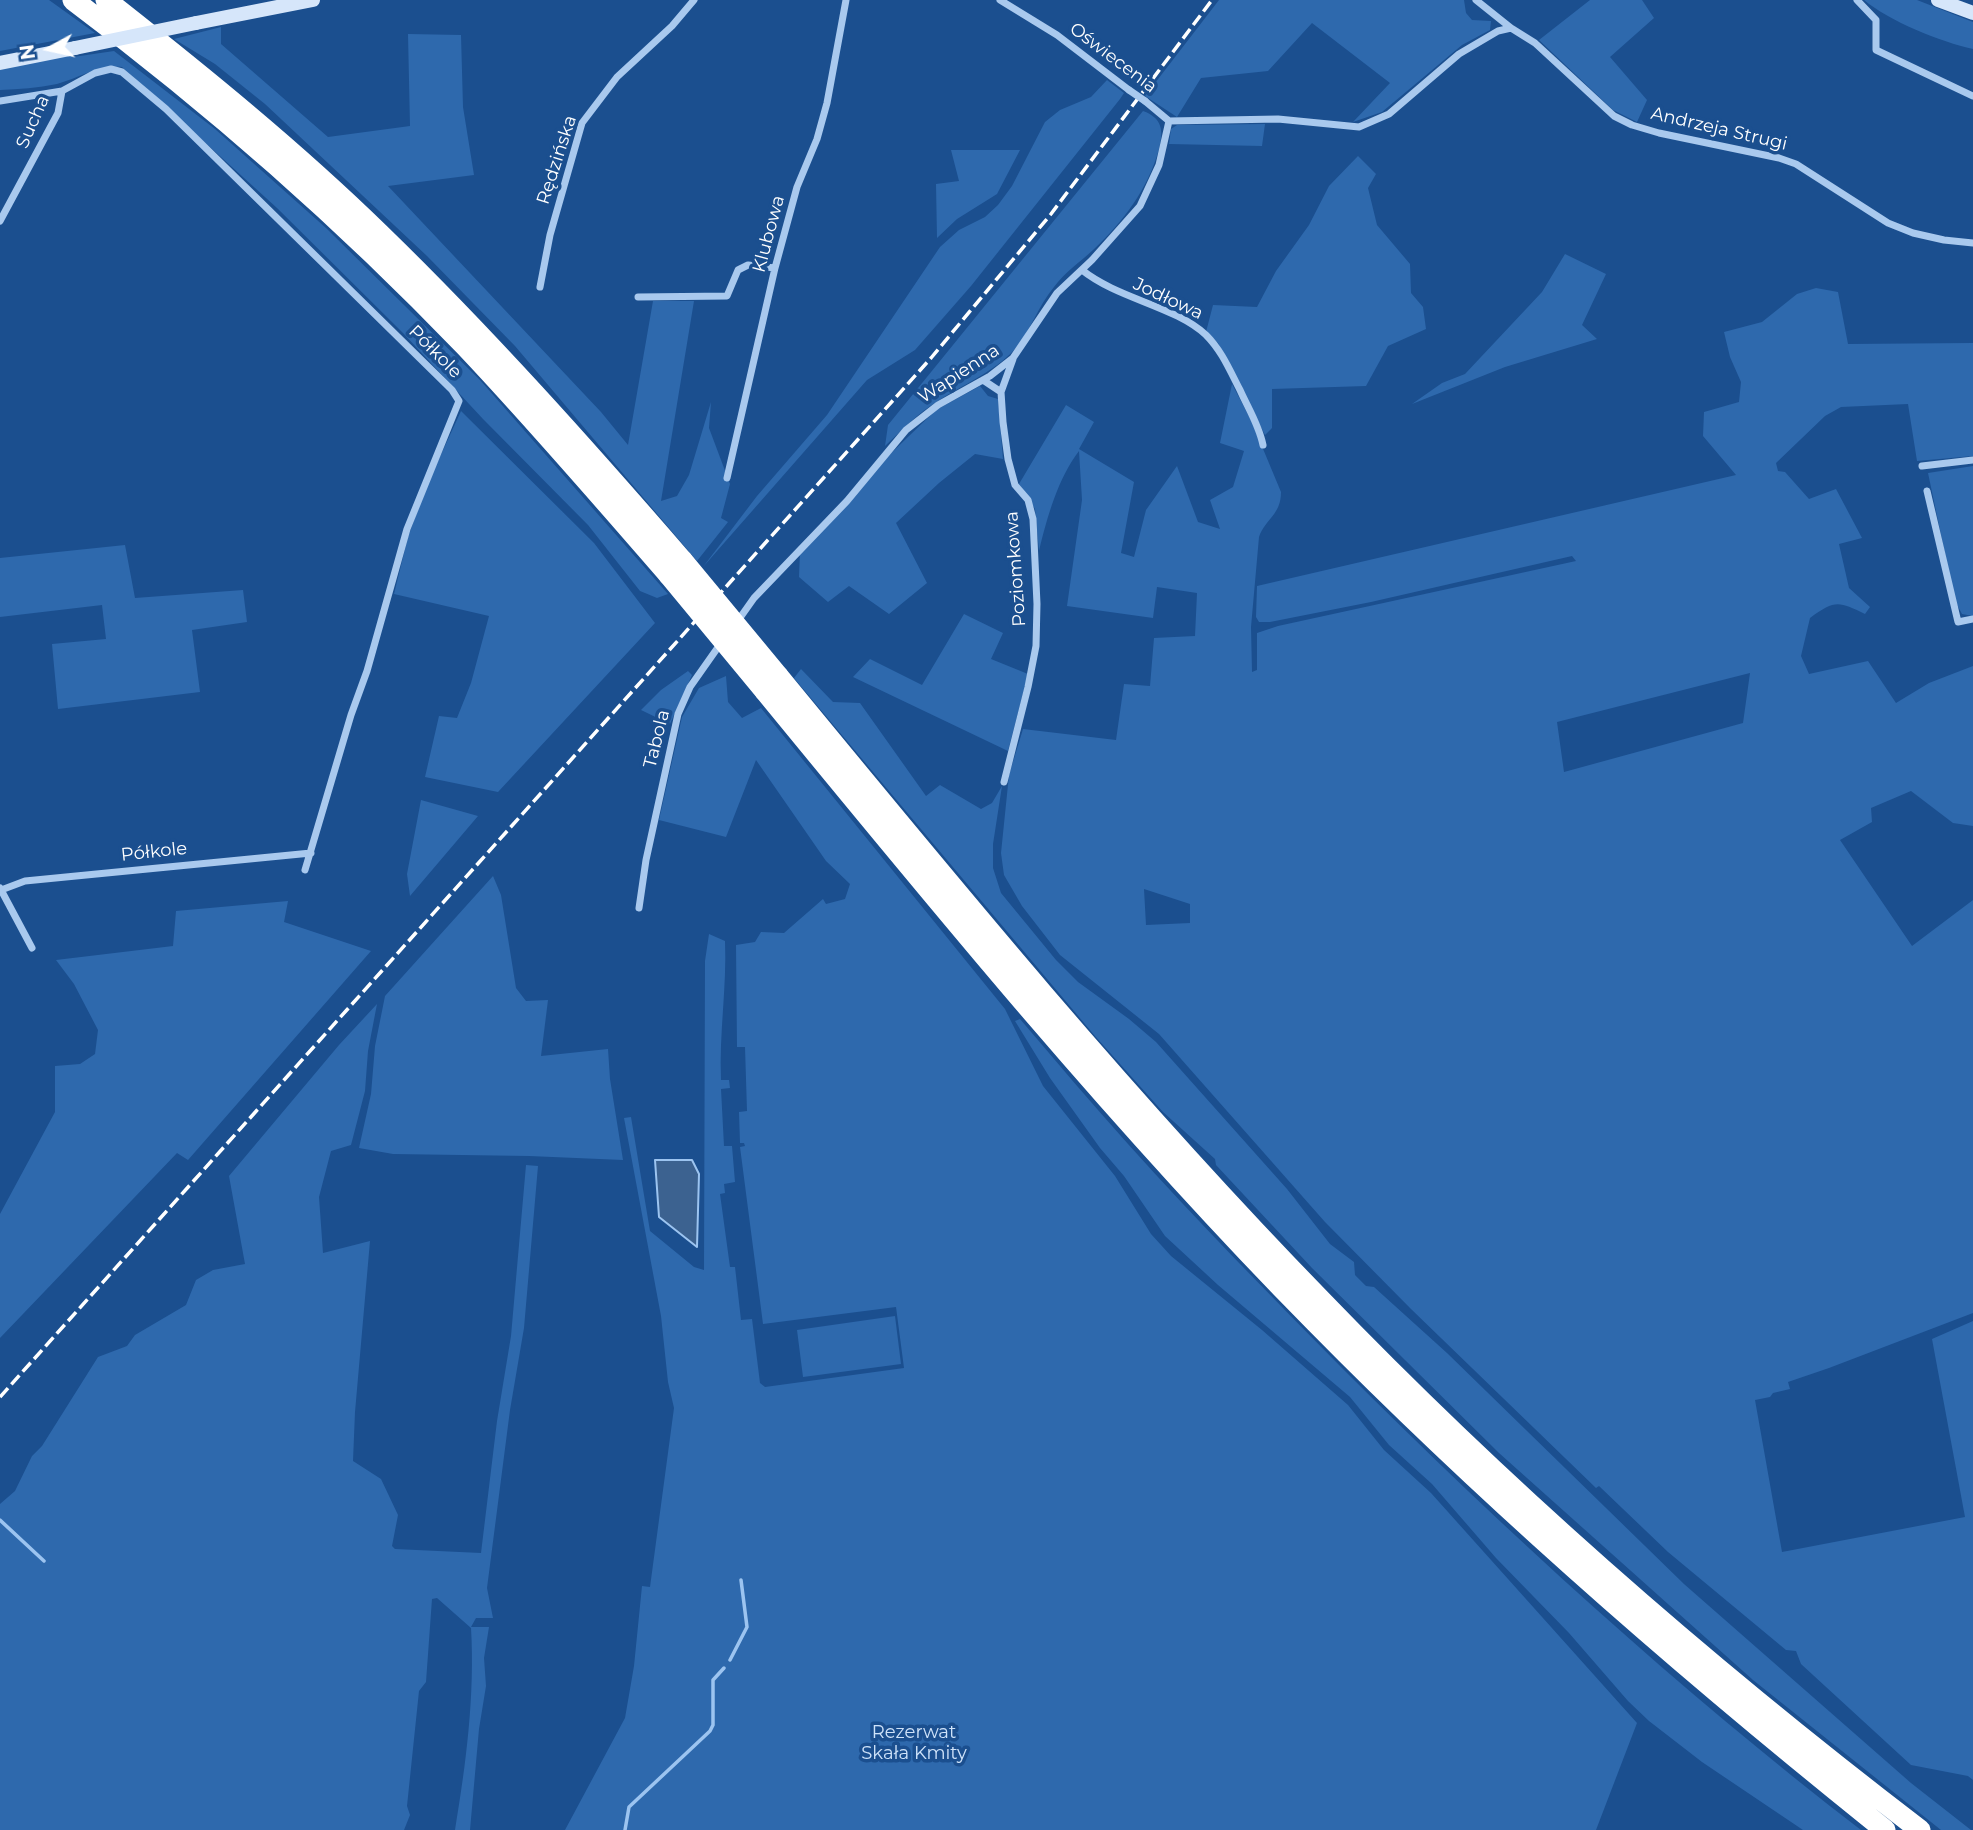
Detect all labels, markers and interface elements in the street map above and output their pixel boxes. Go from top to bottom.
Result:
north arrow [14,14,84,84]
street label: Oświecenia [1065,18,1161,98]
text: N [15,43,40,61]
street label: Sucha [12,92,54,152]
street label: Andrzeja Strugi [1649,103,1789,155]
street label: Rędzińska [532,113,582,207]
street label: Klubowa [748,193,790,275]
street label: Jodłowa [1130,273,1206,325]
street label: Półkole [404,321,466,383]
street label: Wapienna [914,340,1004,408]
street label: Poziomkowa [1001,511,1031,627]
street label: Tabola [639,708,675,770]
street label: Półkole [120,838,188,866]
park label: Rezerwat Skała Kmity [861,1722,967,1764]

